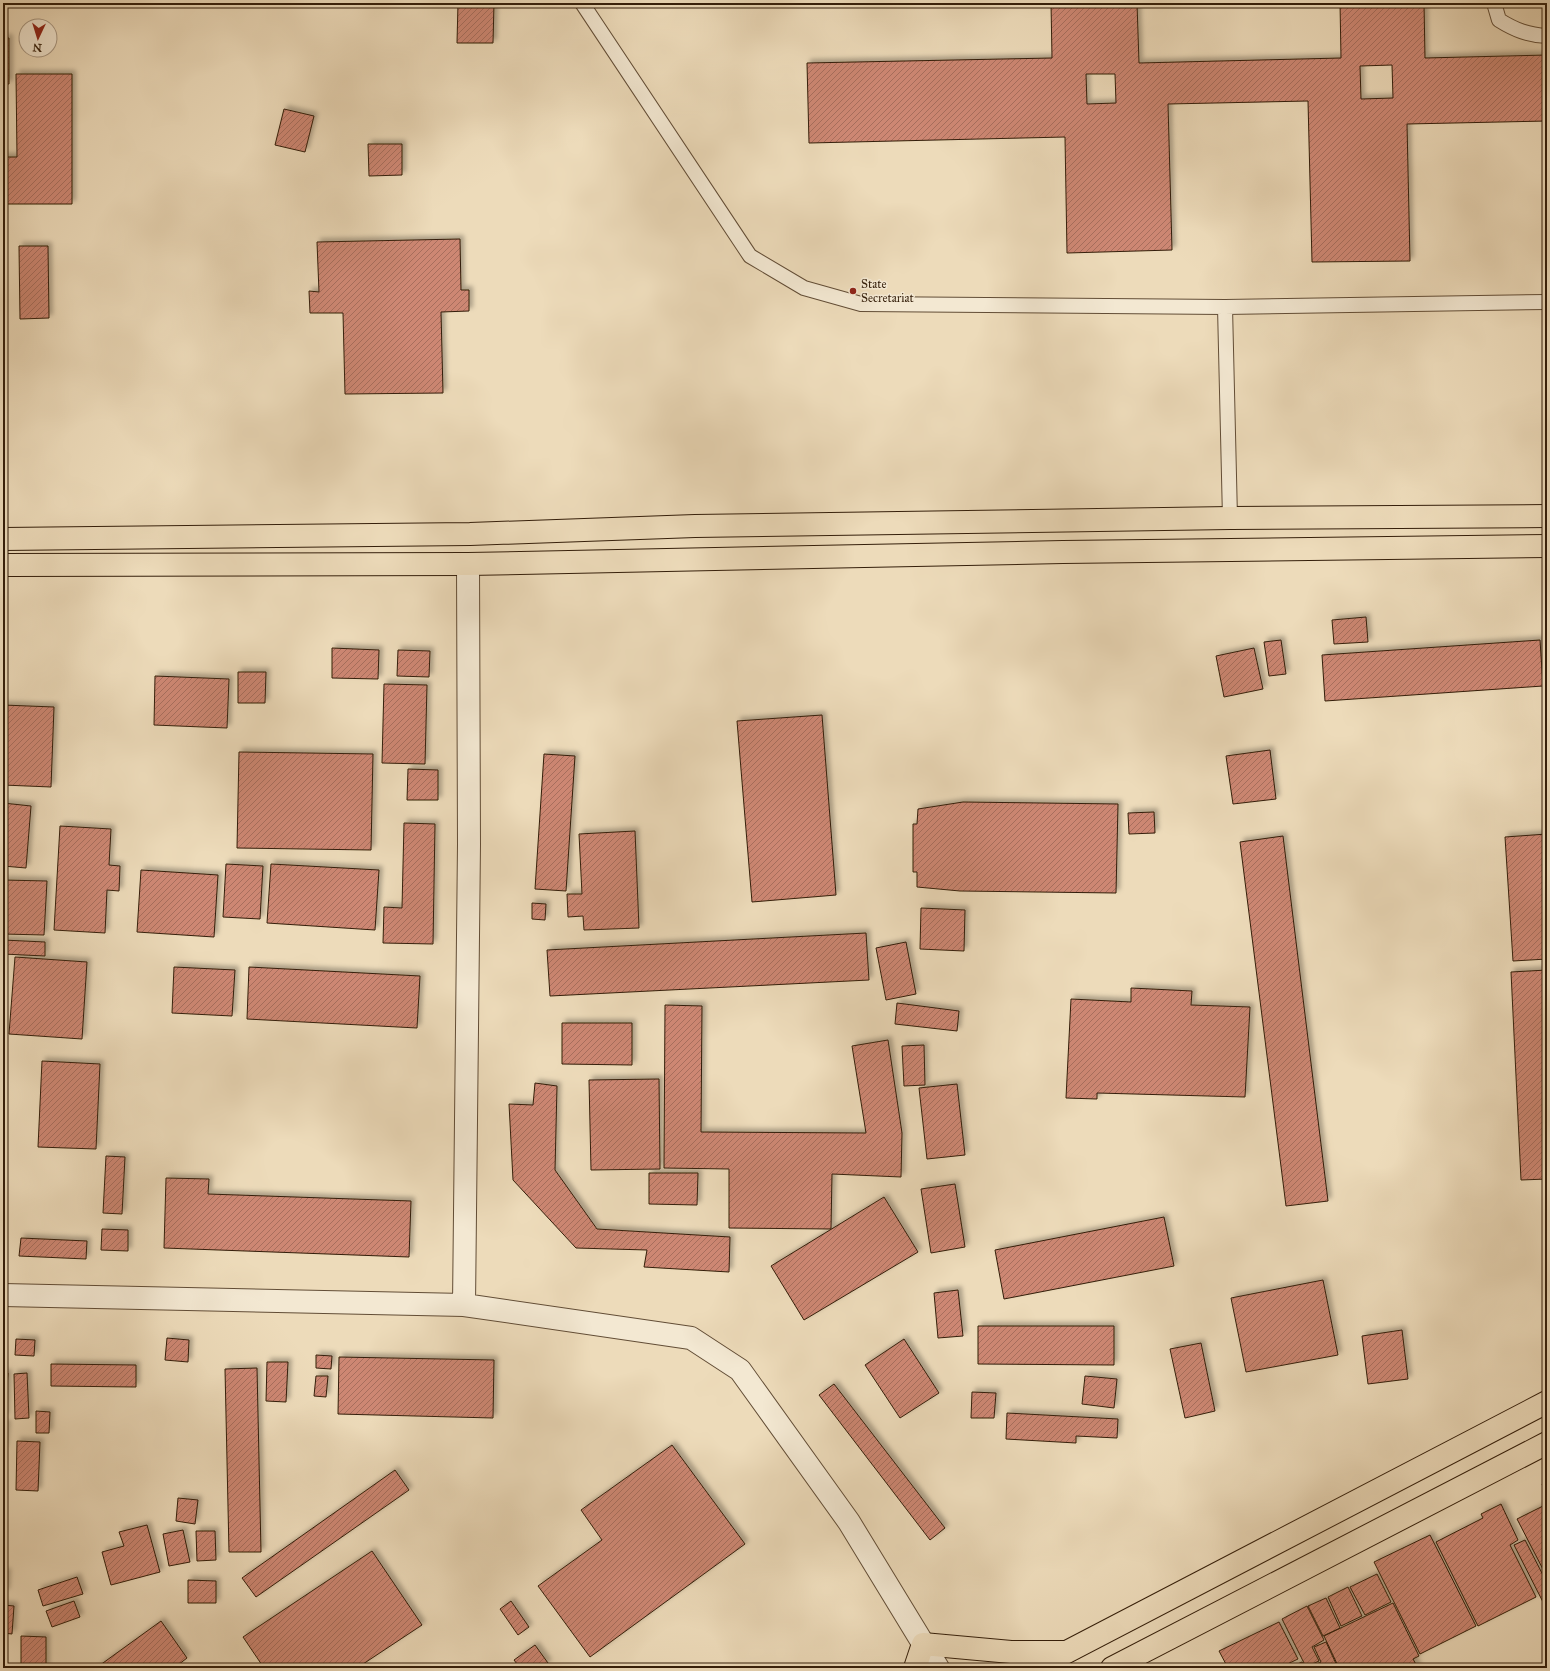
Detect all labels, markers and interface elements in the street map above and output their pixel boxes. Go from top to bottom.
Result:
north arrow [18,18,58,58]
text: N [32,41,42,54]
place label: State Secretariat [861,277,915,305]
marker: State Secretariat [848,286,858,296]

